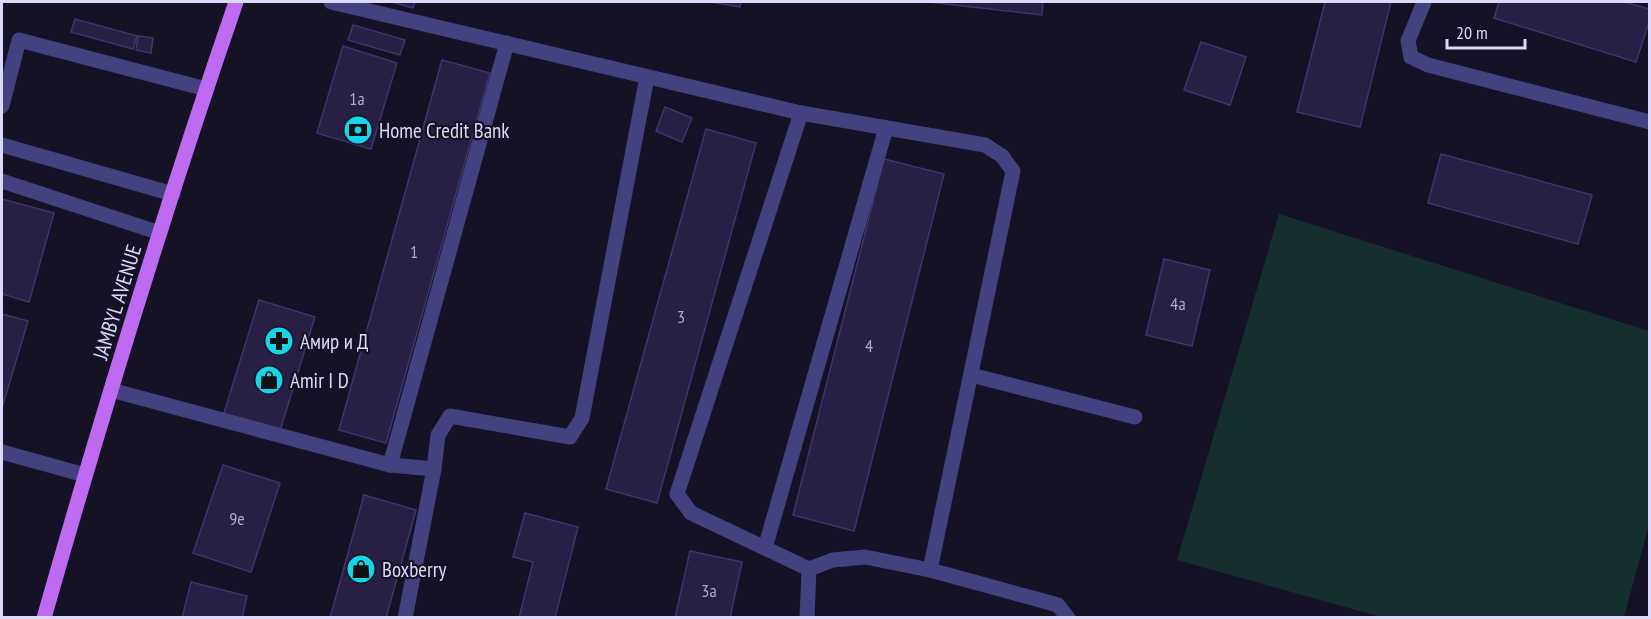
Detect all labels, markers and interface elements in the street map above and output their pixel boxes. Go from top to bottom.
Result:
scale bar [1447,12,1525,50]
text: 20 m [1456,21,1488,44]
house number: 1а [349,87,365,110]
bank icon: Home Credit Bank [342,114,374,146]
place label: Home Credit Bank [379,117,509,144]
house number: 1 [410,240,418,263]
street label: JAMBYL AVENUE [86,241,147,364]
house number: 4а [1170,292,1186,315]
house number: 3 [677,305,685,328]
pharmacy icon: Амир и Д [263,325,295,357]
place label: Амир и Д [300,328,368,355]
house number: 4 [865,334,873,357]
shop icon: Amir I D [253,364,285,396]
place label: Amir I D [290,367,349,394]
house number: 9е [229,507,245,530]
shop icon: Boxberry [345,553,377,585]
place label: Boxberry [382,556,447,583]
house number: 3а [701,579,717,602]

